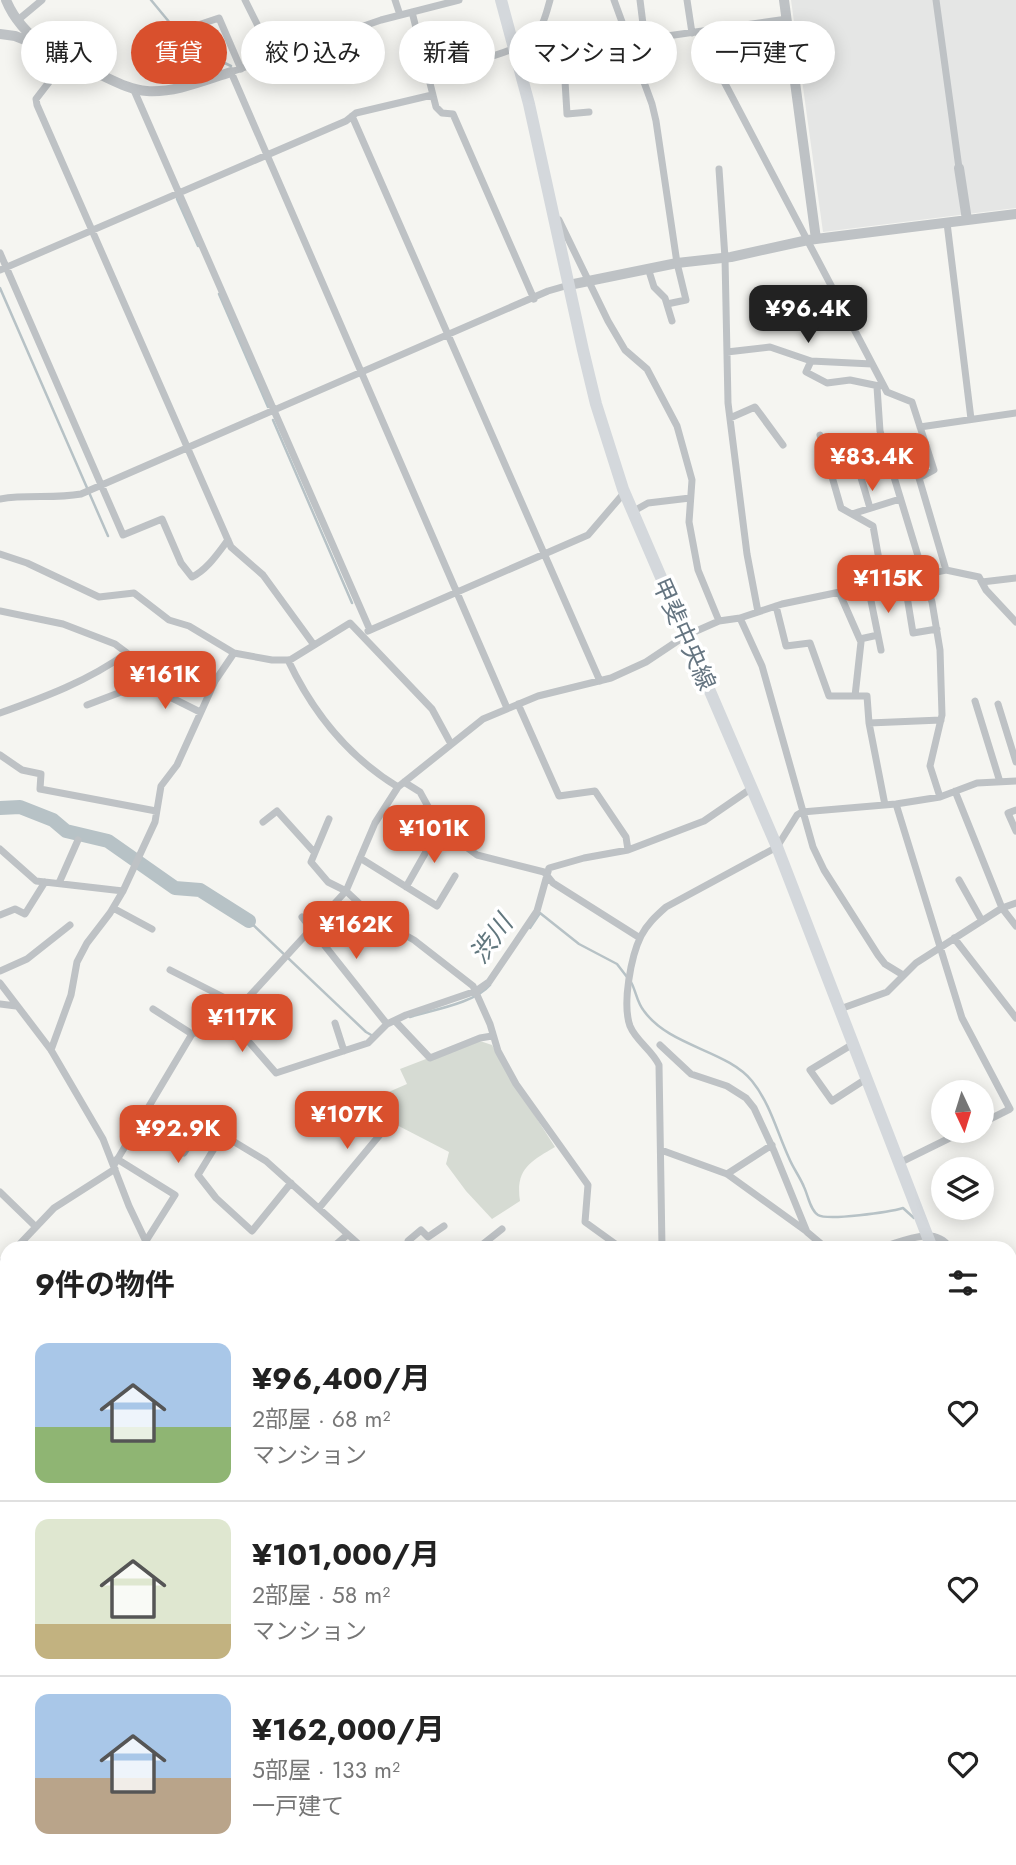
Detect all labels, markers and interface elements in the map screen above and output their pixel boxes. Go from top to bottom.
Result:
chip: 購入 [21,21,117,84]
chip: 賃貸 [131,21,227,84]
chip: 絞り込み [241,21,385,84]
chip: 新着 [399,21,495,84]
chip: マンション [509,21,677,84]
chip: 一戸建て [691,21,835,84]
pin: ¥96.4K [751,286,865,345]
text: ¥96.4K [765,291,851,325]
pin: ¥83.4K [815,434,929,493]
text: ¥83.4K [830,439,914,473]
pin: ¥115K [839,556,937,615]
text: ¥115K [853,561,923,595]
street label: 甲斐中央線 [644,572,725,696]
pin: ¥161K [116,652,214,711]
text: ¥161K [130,657,200,691]
pin: ¥101K [385,806,483,865]
text: ¥101K [399,811,469,845]
pin: ¥162K [307,902,405,961]
water label: 渋川 [460,904,523,971]
text: ¥162K [319,907,393,941]
pin: ¥117K [193,995,291,1054]
text: ¥117K [208,1000,276,1034]
north arrow [931,1080,994,1143]
map controls [931,1080,994,1220]
pin: ¥107K [298,1092,396,1151]
text: ¥107K [311,1097,383,1131]
pin: ¥92.9K [121,1106,235,1165]
text: ¥92.9K [136,1111,220,1145]
button: layers [931,1157,994,1220]
text: 9件の物件 [35,1263,175,1306]
icon: filters [944,1264,982,1302]
text: ¥96,400/月 [252,1357,431,1400]
icon: home [91,1371,175,1455]
icon: heart [944,1394,982,1432]
text: 2部屋 · 68 m² [252,1402,390,1436]
text: マンション [252,1438,367,1472]
text: ¥101,000/月 [252,1533,440,1576]
icon: home [91,1547,175,1631]
icon: heart [944,1570,982,1608]
text: 2部屋 · 58 m² [252,1578,390,1612]
text: マンション [252,1614,367,1648]
text: ¥162,000/月 [252,1708,445,1751]
icon: home [91,1722,175,1806]
icon: heart [944,1745,982,1783]
text: 5部屋 · 133 m² [252,1753,400,1787]
text: 一戸建て [252,1789,344,1823]

